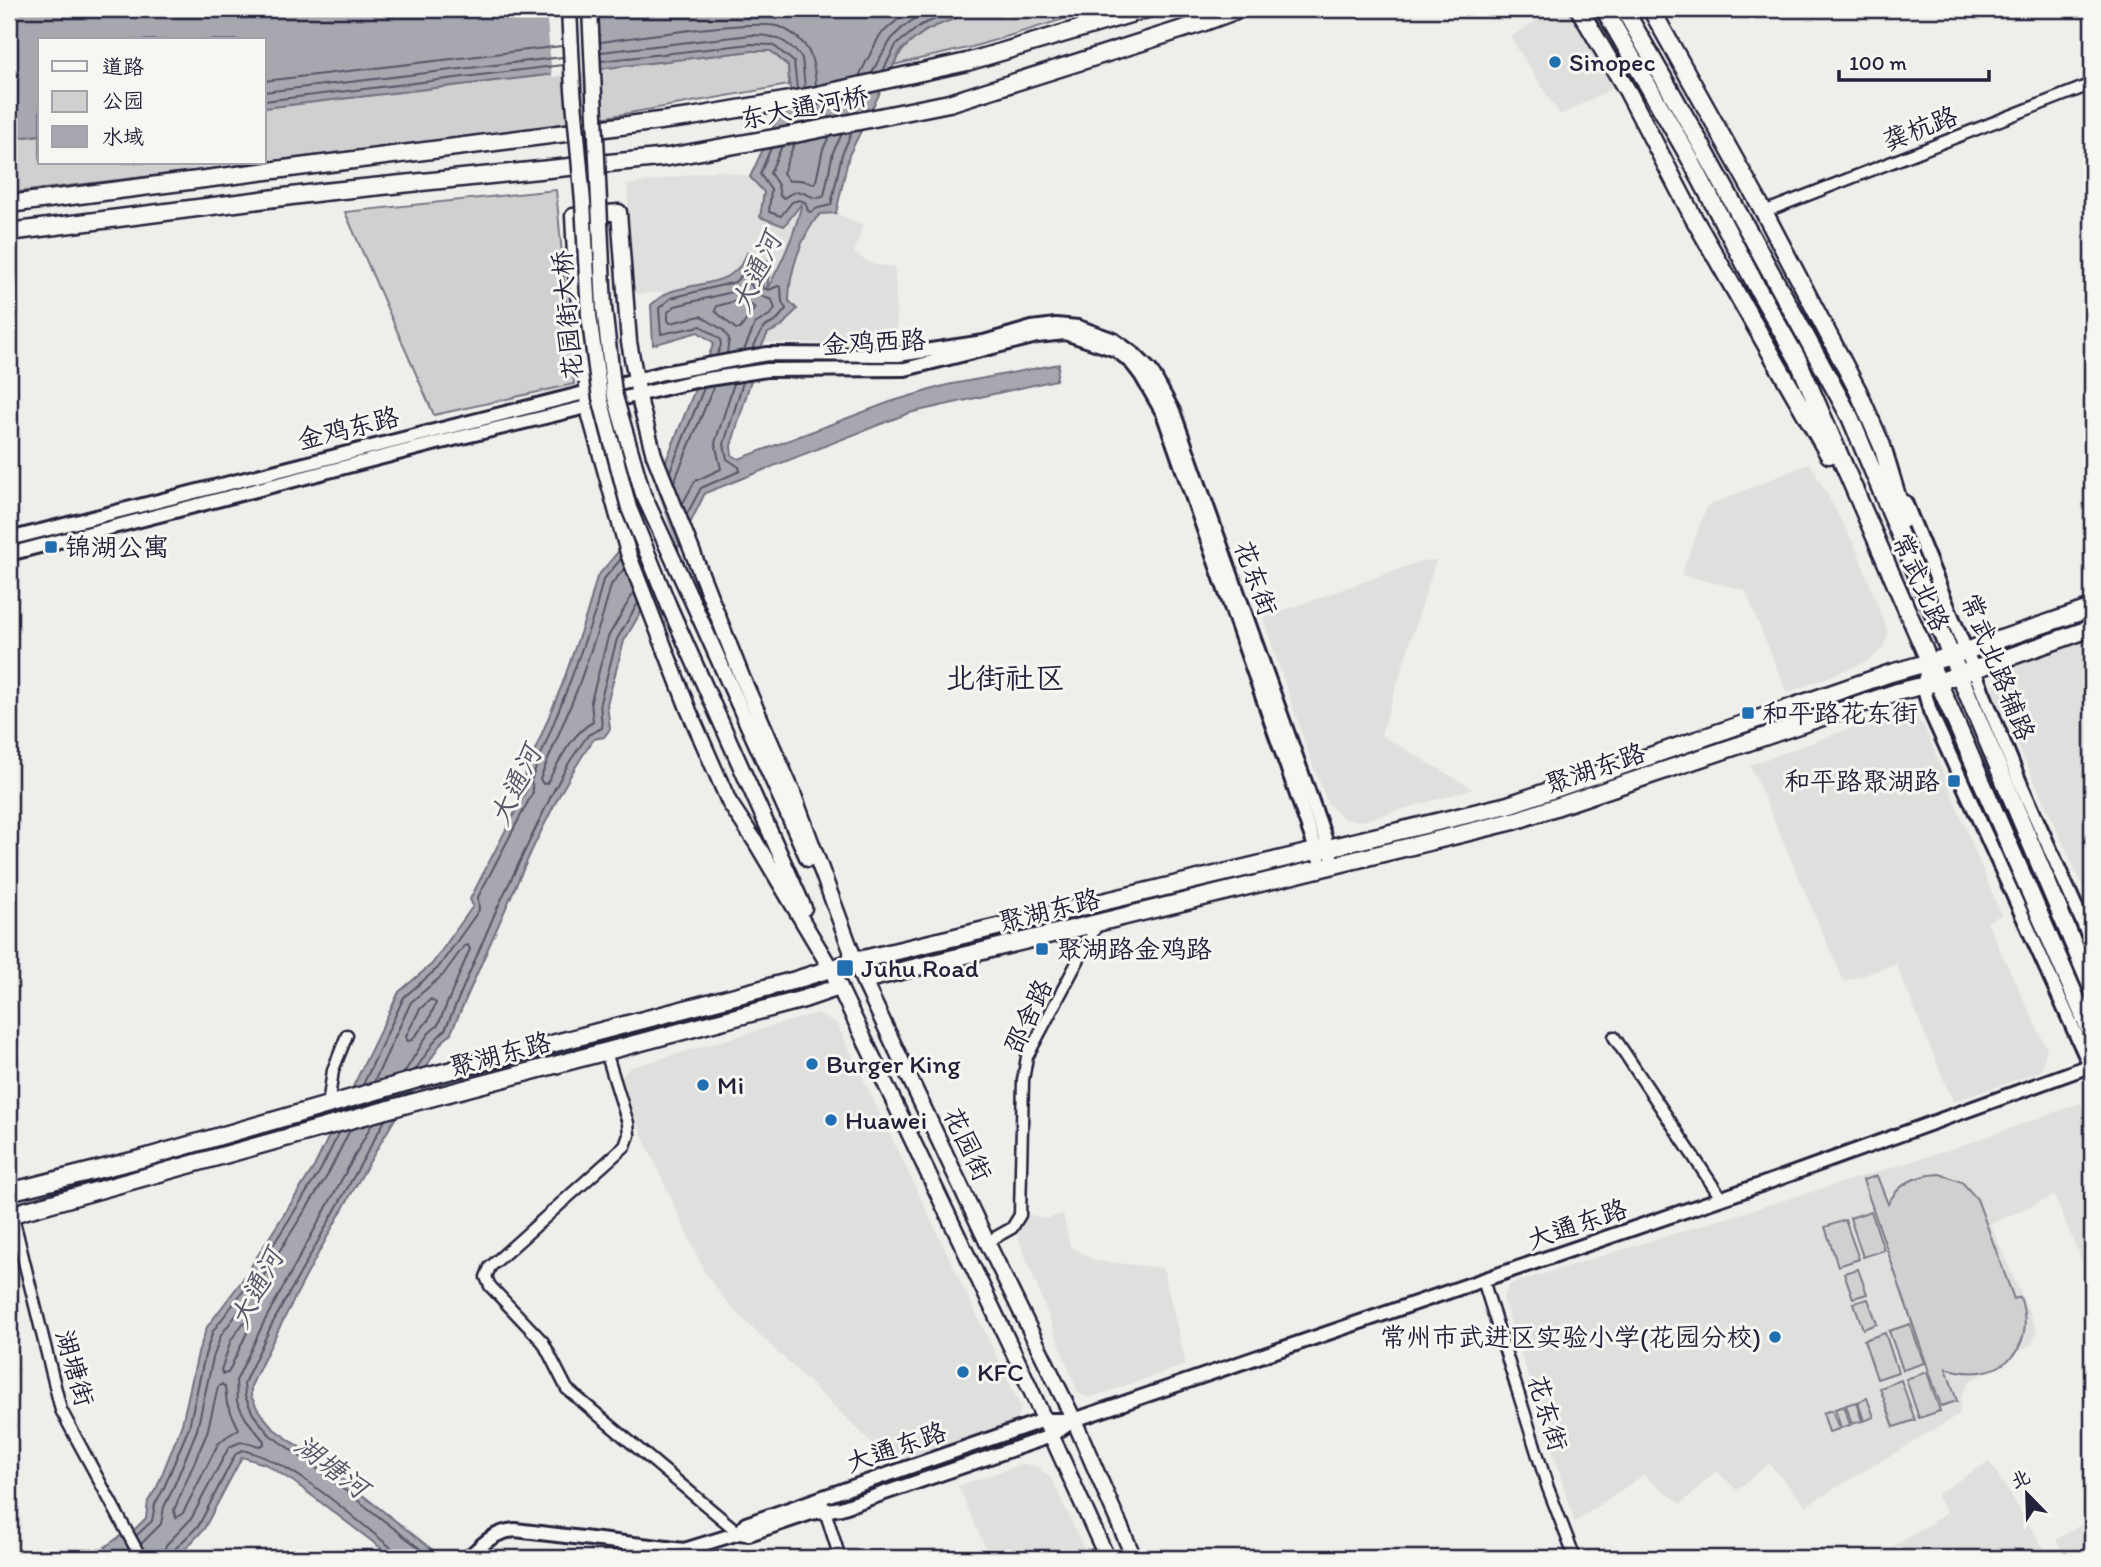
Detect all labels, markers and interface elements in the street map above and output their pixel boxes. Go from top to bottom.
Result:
legend [38,38,266,164]
scale bar [1839,38,1989,82]
place label: Sinopec [1569,46,1656,78]
text: 100 m [1849,50,1907,75]
text: 道路 [102,54,144,79]
marker: Sinopec [1547,54,1563,70]
street label: 东大通河桥 [737,79,871,135]
text: 公园 [102,88,144,113]
street label: 龚杭路 [1878,99,1962,157]
text: 水域 [102,124,144,149]
water label: 大通河 [723,223,790,317]
street label: 花园街大桥 [545,249,589,381]
street label: 金鸡西路 [821,323,927,361]
street label: 金鸡东路 [294,400,402,456]
street label: 常武北路 [1885,528,1957,636]
place label: 锦湖公寓 [65,531,169,563]
street label: 花东街 [1228,536,1284,620]
marker: 锦湖公寓 [43,539,59,555]
street label: 常武北路辅路 [1954,589,2042,745]
district label: 北街社区 [945,659,1065,696]
place label: 和平路花东街 [1762,697,1918,729]
marker: 和平路花东街 [1740,705,1756,721]
water label: 大通河 [482,736,550,830]
street label: 聚湖东路 [1541,736,1649,800]
place label: 和平路聚湖路 [1784,765,1940,797]
marker: 和平路聚湖路 [1946,773,1962,789]
street label: 聚湖东路 [995,882,1103,938]
place label: 聚湖路金鸡路 [1056,933,1212,965]
marker: 聚湖路金鸡路 [1034,941,1050,957]
place label: Juhu Road [861,952,979,984]
marker: Juhu Road [835,958,855,978]
street label: 邵舍路 [997,974,1059,1058]
street label: 聚湖东路 [446,1025,554,1083]
place label: Burger King [826,1048,961,1080]
marker: Burger King [804,1056,820,1072]
place label: Mi [717,1069,744,1101]
marker: Mi [695,1077,711,1093]
street label: 花园街 [937,1102,999,1186]
place label: Huawei [845,1104,927,1136]
marker: Huawei [823,1112,839,1128]
street label: 大通东路 [1523,1192,1631,1256]
water label: 大通河 [222,1239,292,1333]
place label: 常州市武进区实验小学(花园分校) [1380,1321,1761,1353]
street label: 湖塘街 [49,1326,101,1410]
marker: 常州市武进区实验小学(花园分校) [1767,1329,1783,1345]
place label: KFC [977,1356,1024,1388]
marker: KFC [955,1364,971,1380]
street label: 花东街 [1521,1371,1575,1455]
street label: 大通东路 [842,1415,950,1479]
water label: 湖塘河 [288,1427,379,1507]
north arrow [1993,1458,2062,1528]
text: 北 [2007,1465,2034,1493]

